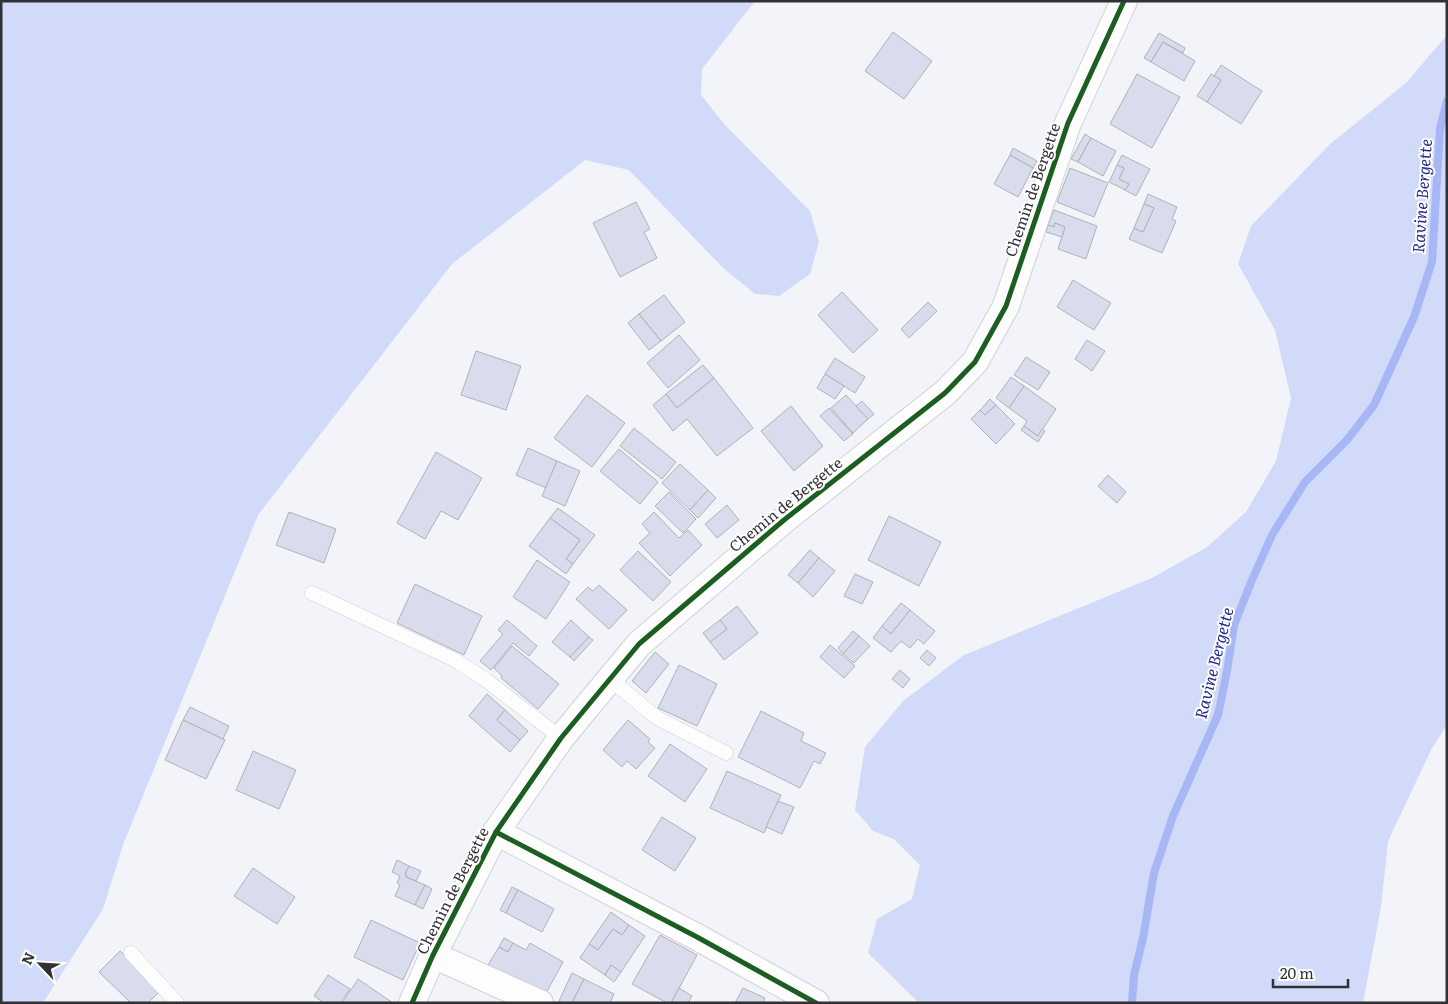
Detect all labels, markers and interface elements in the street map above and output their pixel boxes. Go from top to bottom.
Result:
street label: Chemin de Bergette [998,119,1065,260]
water label: Ravine Bergette [1405,138,1437,254]
street label: Chemin de Bergette [723,451,847,557]
water label: Ravine Bergette [1188,604,1239,721]
street label: Chemin de Bergette [410,822,494,958]
north arrow [15,939,65,989]
text: N [16,948,39,968]
scale bar [1273,956,1348,988]
text: 20 m [1280,961,1314,984]

